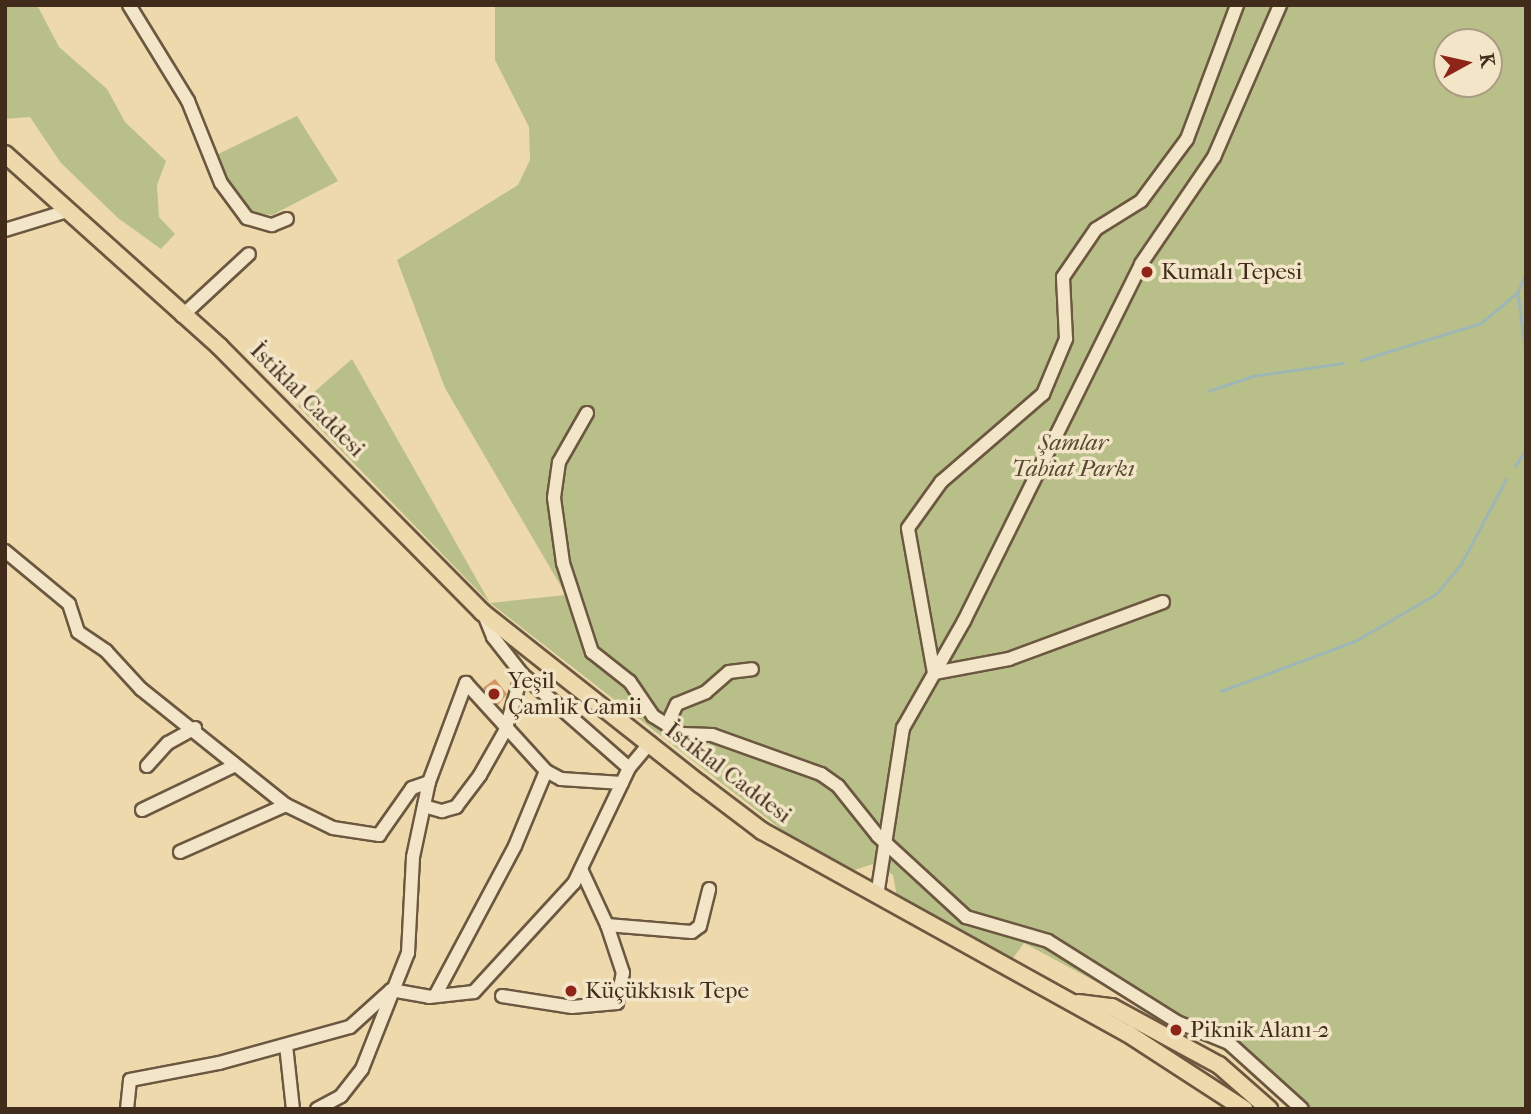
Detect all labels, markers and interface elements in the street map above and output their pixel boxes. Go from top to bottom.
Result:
north arrow [1433,28,1503,98]
text: K [1475,52,1499,69]
place label: Kumalı Tepesi [1161,258,1302,286]
marker: Kumalı Tepesi [1139,264,1155,280]
street label: İstiklal Caddesi [244,337,370,463]
park label: Şamlar Tabiat Parkı [1012,429,1134,483]
place label: Yeşil Çamlık Camii [508,667,642,721]
marker: Yeşil Çamlık Camii [486,686,502,702]
street label: İstiklal Caddesi [660,717,796,829]
place label: Küçükkısık Tepe [585,977,749,1005]
marker: Küçükkısık Tepe [563,983,579,999]
place label: Piknik Alanı-2 [1190,1016,1329,1044]
marker: Piknik Alanı-2 [1168,1022,1184,1038]

